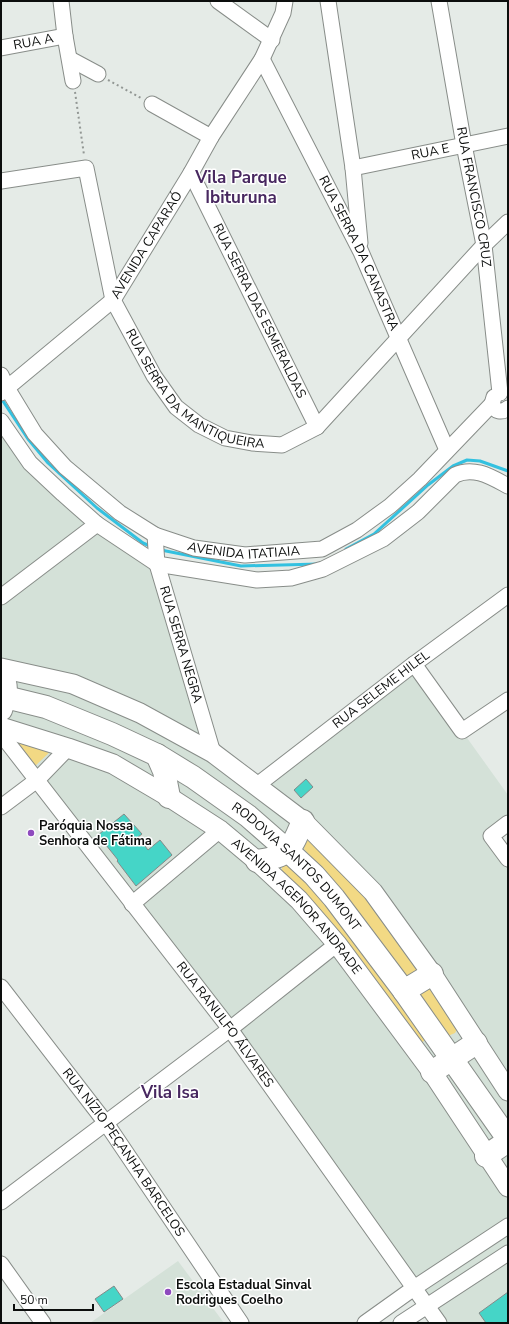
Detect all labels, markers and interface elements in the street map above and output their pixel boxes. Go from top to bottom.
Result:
street label: RUA A [12,29,55,54]
street label: RUA FRANCISCO CRUZ [452,125,495,268]
street label: RUA E [410,139,451,165]
district label: Vila Parque Ibituruna [194,166,287,209]
street label: RUA SERRA DA CANASTRA [314,172,403,334]
street label: AVENIDA CAPARAÓ [107,187,187,302]
street label: RUA SERRA DAS ESMERALDAS [208,220,310,401]
street label: RUA SERRA DA MANTIQUEIRA [121,326,266,453]
street label: AVENIDA ITATIAIA [185,537,301,564]
street label: RUA SERRA NEGRA [155,584,207,706]
street label: RUA SELEME HILEL [329,646,433,733]
street label: RODOVIA SANTOS DUMONT [228,798,365,935]
place label: Paróquia Nossa Senhora de Fátima [39,817,152,850]
marker: Paróquia Nossa Senhora de Fátima [26,828,36,838]
street label: AVENIDA AGENOR ANDRADE [227,834,366,978]
street label: RUA RANULFO ÁLVARES [172,958,278,1091]
street label: RUA NÍZIO PEÇANHA BARCELOS [58,1065,189,1240]
district label: Vila Isa [140,1081,199,1104]
place label: Escola Estadual Sinval Rodrigues Coelho [176,1276,312,1309]
scale bar [14,1286,93,1312]
marker: Escola Estadual Sinval Rodrigues Coelho [163,1287,173,1297]
text: 50 m [20,1292,48,1308]

